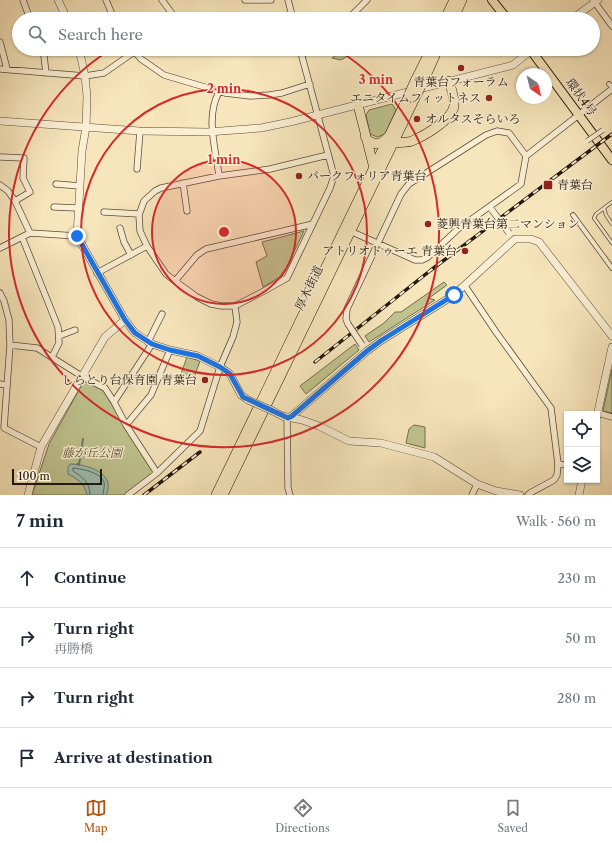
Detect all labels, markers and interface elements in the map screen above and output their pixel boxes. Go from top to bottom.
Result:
search box [12,12,600,56]
icon: search [26,23,48,45]
text: Search here [58,25,143,44]
marker: 青葉台フォーラム [456,63,466,73]
north arrow [516,68,552,104]
text: 3 min [359,72,394,87]
place label: 青葉台フォーラム [413,74,509,89]
street label: 環状4号 [563,75,600,118]
text: 2 min [207,81,242,96]
place label: エニタイムフィットネス [350,90,481,105]
marker: エニタイムフィットネス [484,93,494,103]
place label: オルタスそらいろ [425,111,521,126]
marker: オルタスそらいろ [412,114,422,124]
text: 1 min [208,152,241,167]
place label: パークフォリア青葉台 [307,168,426,183]
marker: パークフォリア青葉台 [294,171,304,181]
place label: 青葉台 [557,177,593,192]
marker: 青葉台 [542,179,554,191]
place label: 菱興青葉台第二マンション [436,216,579,231]
marker: 菱興青葉台第二マンション [423,219,433,229]
centre of rings [217,225,231,239]
route end [68,227,86,245]
place label: アトリオドゥーエ 青葉台 [322,243,457,258]
marker: アトリオドゥーエ 青葉台 [460,246,470,256]
street label: 厚木街道 [291,263,326,313]
route start [445,286,463,304]
place label: しらとり台保育園 青葉台 [62,372,197,387]
marker: しらとり台保育園 青葉台 [200,375,210,385]
map controls [564,411,600,483]
button: locate [564,411,600,447]
park label: 藤が丘公園 [62,445,124,460]
button: layers [564,447,600,483]
scale bar [12,467,102,486]
text: 100 m [18,469,50,483]
text: 7 min [16,511,64,531]
text: Walk · 560 m [516,513,596,529]
icon: ahead [16,567,38,589]
text: Continue [54,568,126,587]
text: 230 m [558,570,596,586]
text: Turn right [54,619,134,638]
icon: right [16,627,38,649]
text: 50 m [565,630,596,646]
text: 再勝橋 [54,640,93,656]
icon: right [16,687,38,709]
text: Turn right [54,688,134,707]
text: 280 m [557,690,596,706]
icon: arrive [16,747,38,769]
text: Arrive at destination [54,748,213,767]
tab: Map [84,797,108,835]
tab: Directions [275,797,330,835]
tab: Saved [498,797,528,835]

